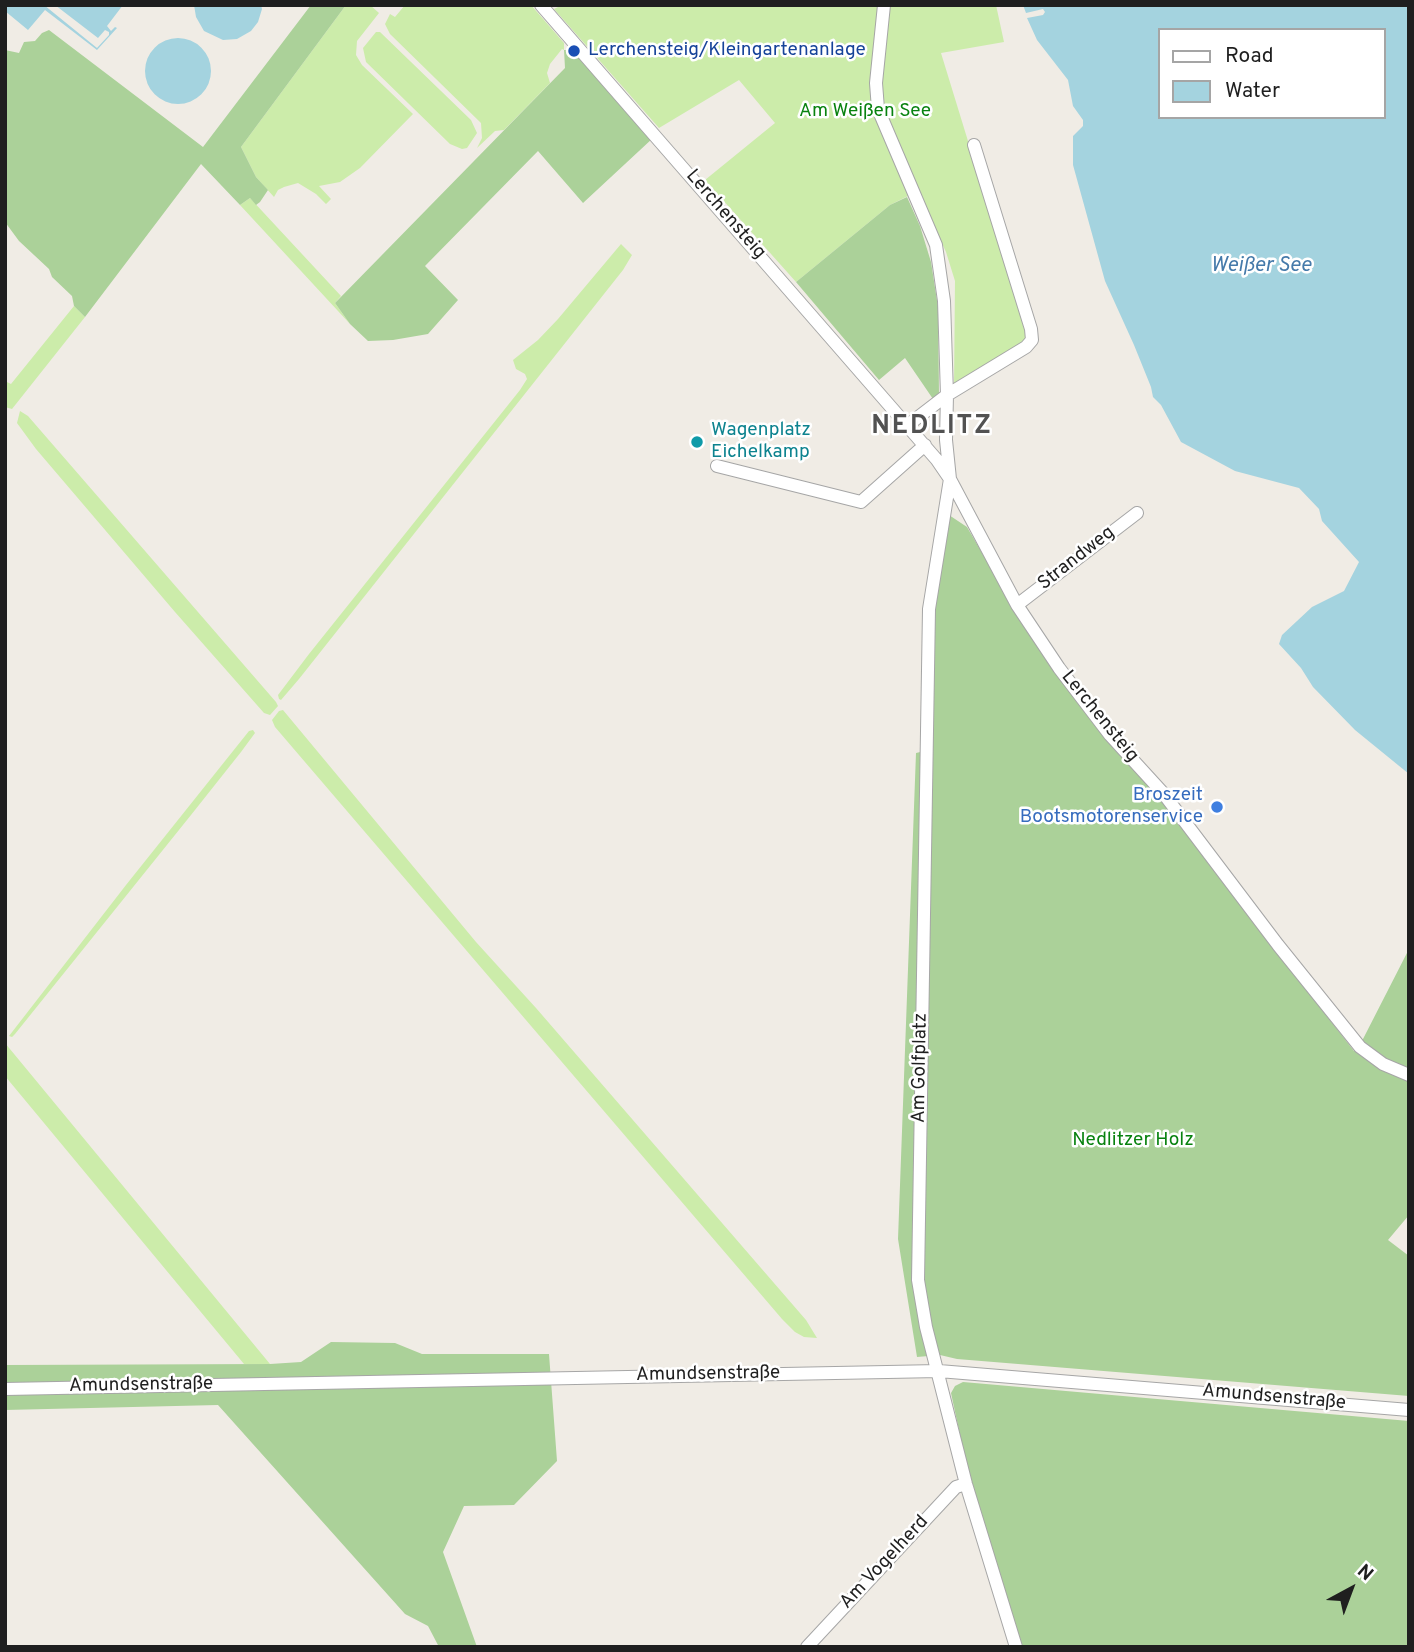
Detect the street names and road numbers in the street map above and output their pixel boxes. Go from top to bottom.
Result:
street label: Lerchensteig [680,166,770,264]
street label: Strandweg [1034,522,1120,596]
street label: Lerchensteig [1055,667,1143,767]
street label: Am Golfplatz [909,1013,933,1123]
street label: Amundsenstraße [636,1362,780,1388]
street label: Amundsenstraße [69,1373,213,1399]
street label: Amundsenstraße [1201,1380,1347,1416]
street label: Am Vogelherd [836,1511,934,1615]

